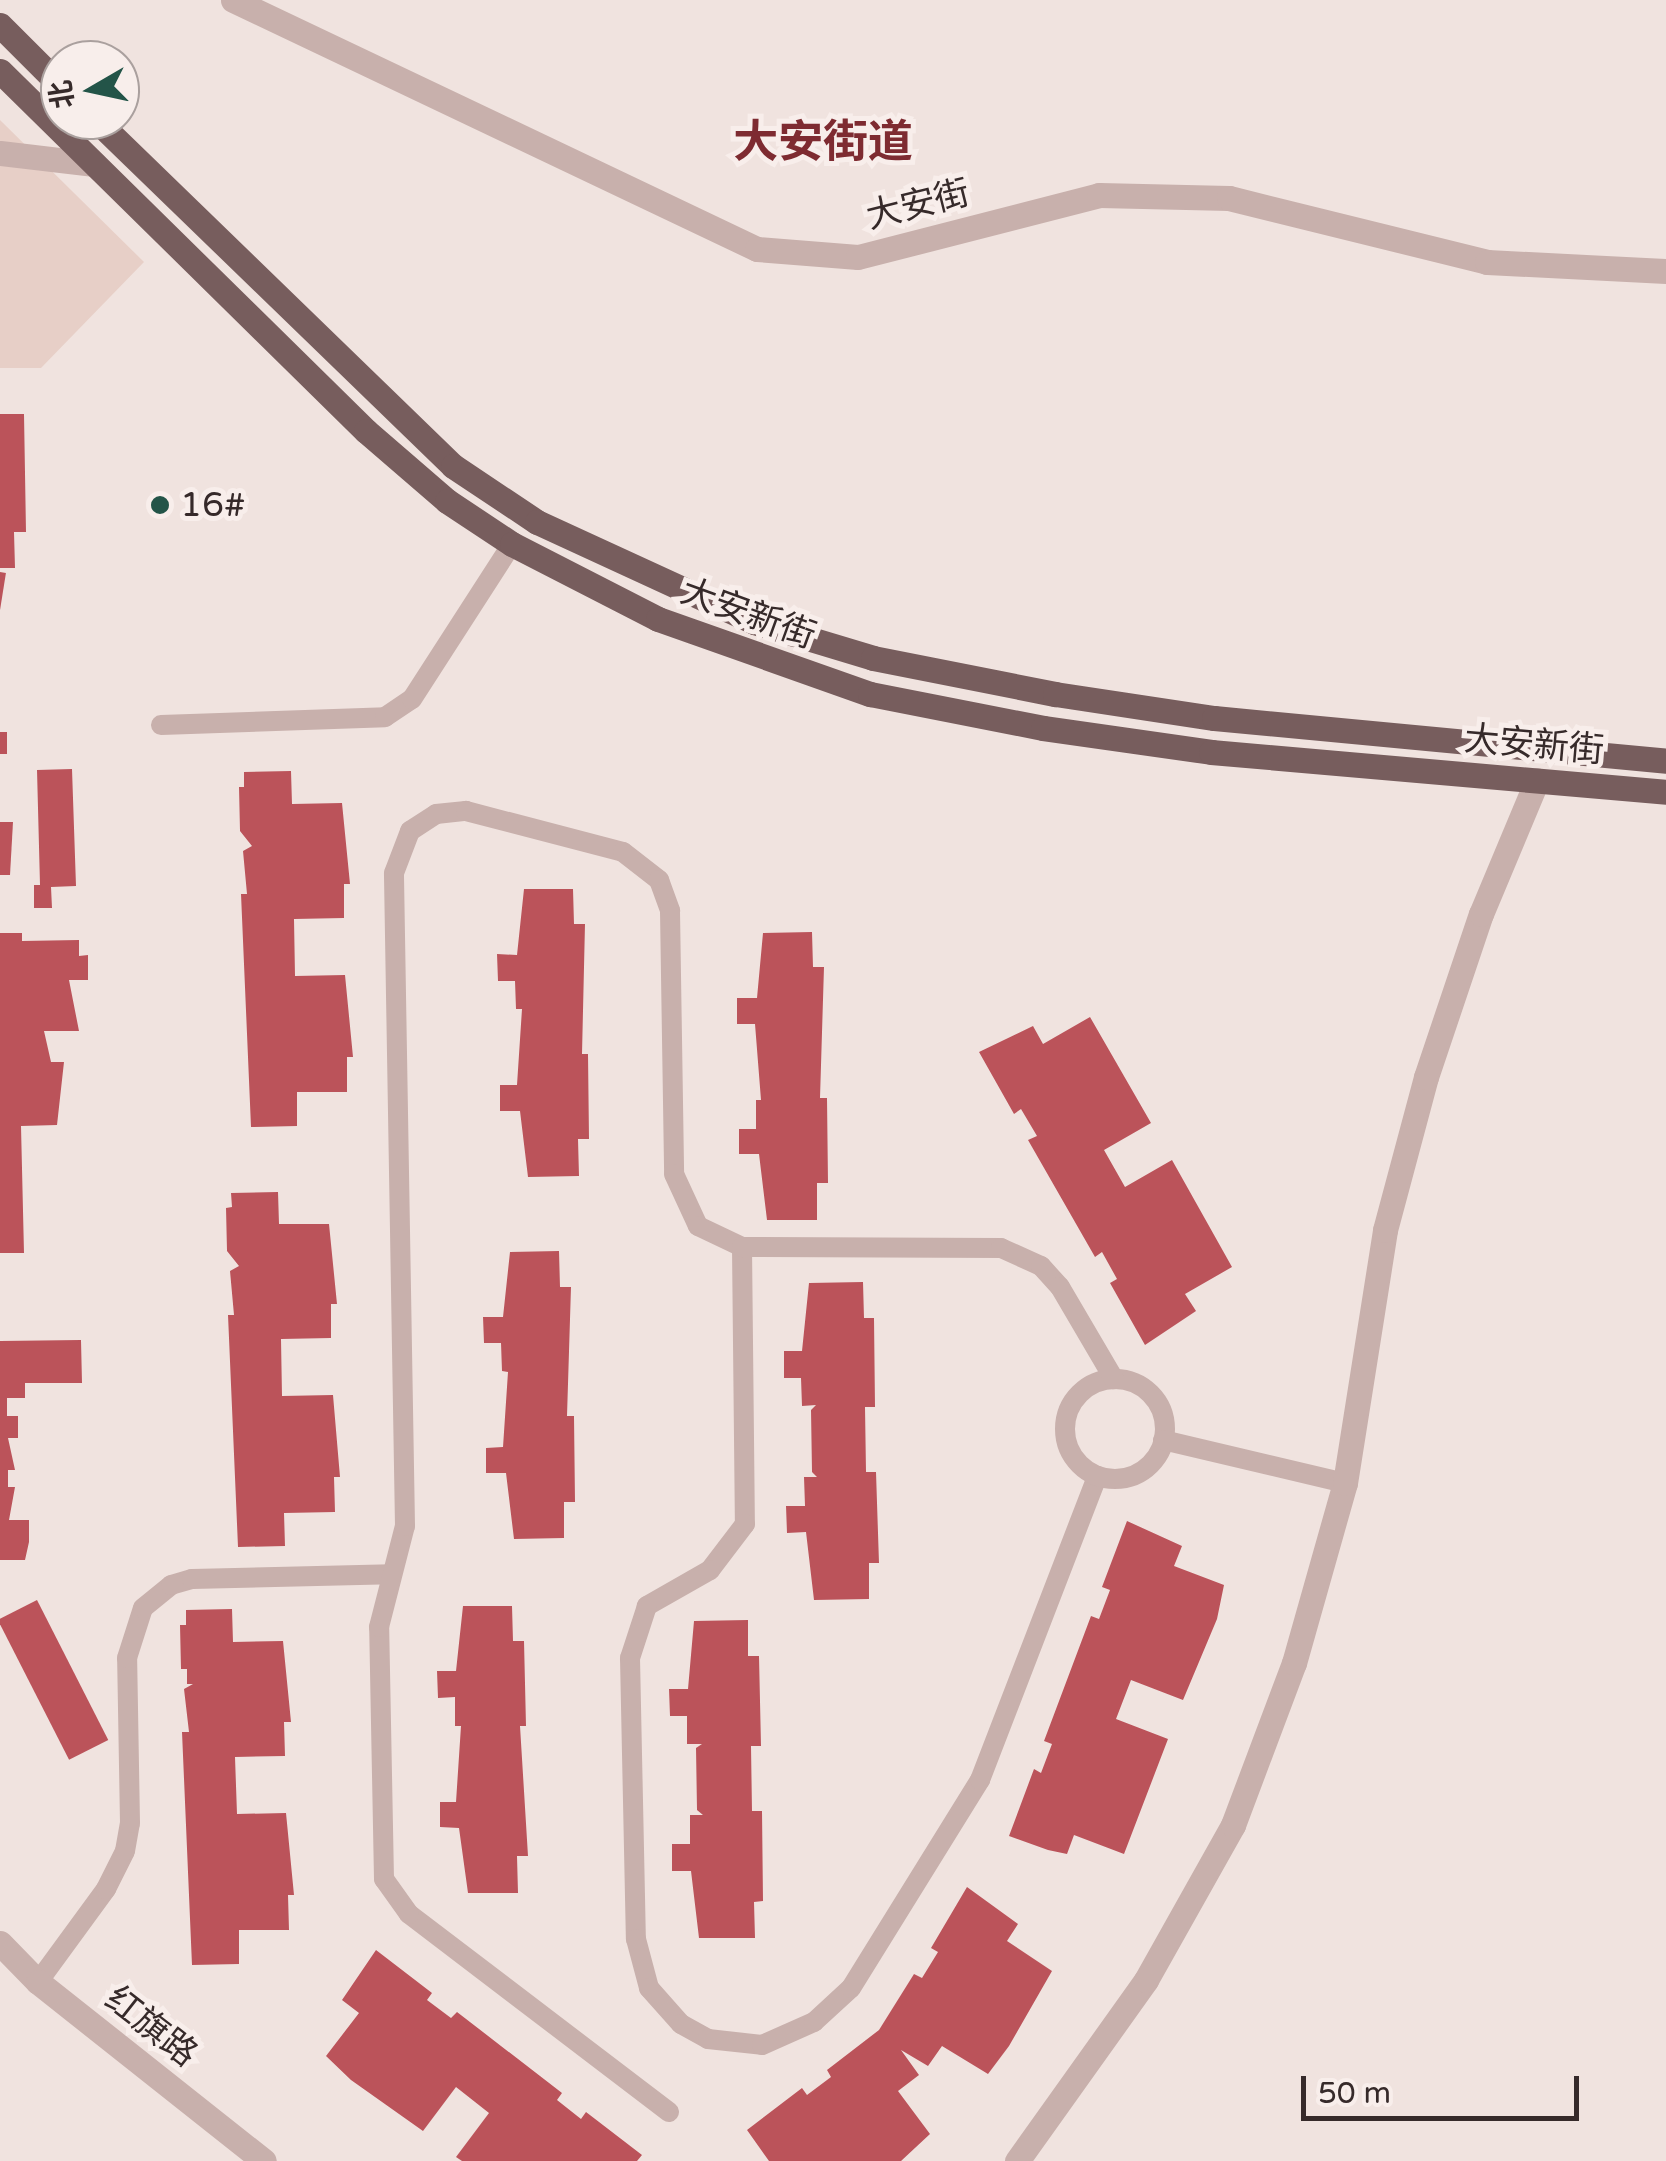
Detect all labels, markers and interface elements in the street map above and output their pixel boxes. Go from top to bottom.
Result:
north arrow [40,40,140,140]
text: 北 [43,78,81,111]
district label: 大安街道 [733,117,913,171]
street label: 大安街 [862,172,974,238]
place label: 16# [180,484,245,526]
marker: 16# [149,494,171,516]
street label: 大安新街 [675,570,821,658]
street label: 大安新街 [1462,718,1606,772]
street label: 红旗路 [97,1978,205,2076]
scale bar [1306,2056,1584,2118]
text: 50 m [1318,2075,1391,2112]

